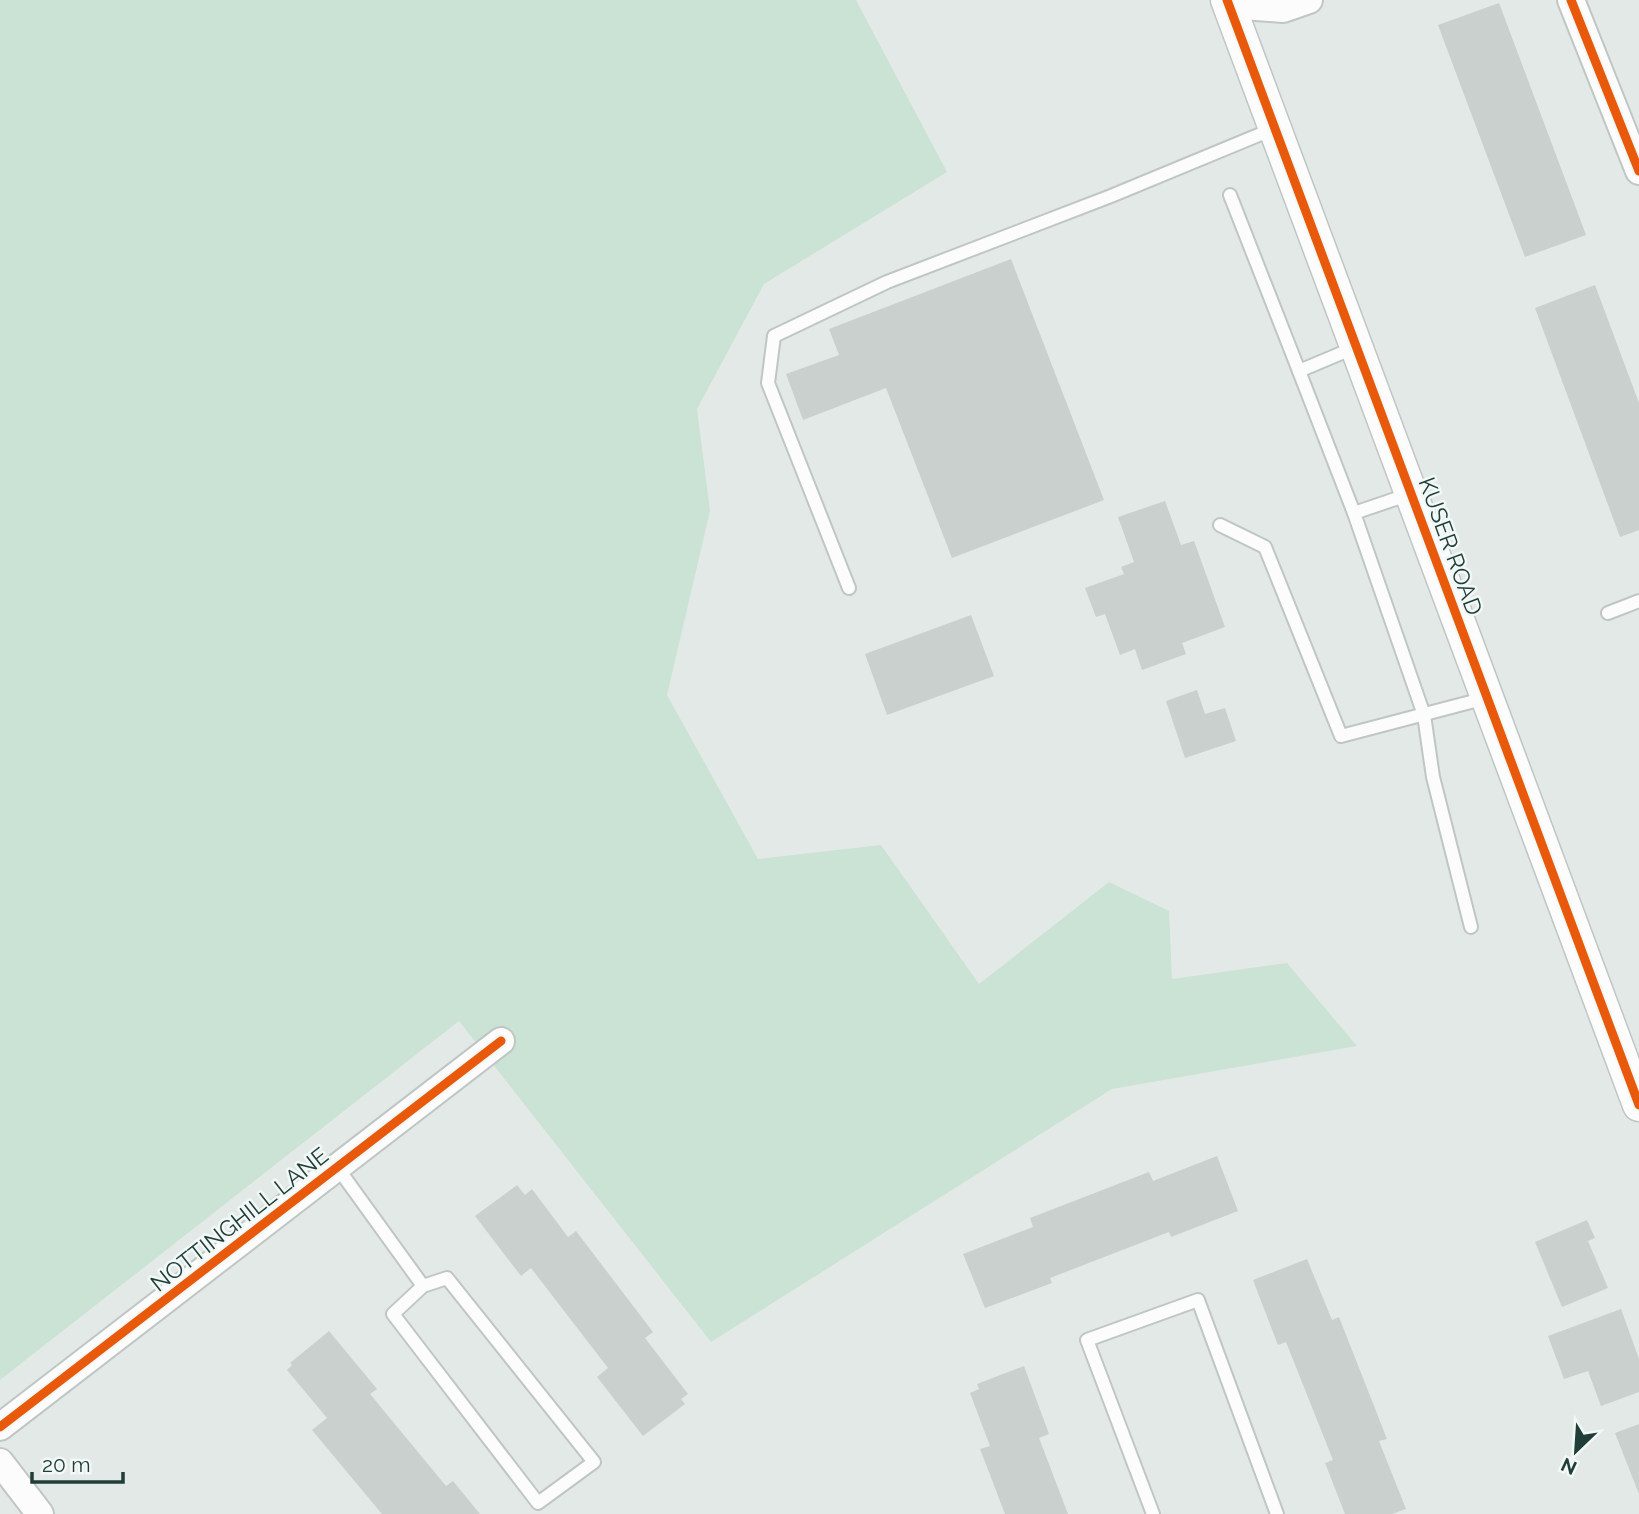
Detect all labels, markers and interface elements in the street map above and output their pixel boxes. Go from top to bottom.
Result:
street label: KUSER ROAD [1414,473,1488,619]
street label: NOTTINGHILL LANE [145,1141,333,1297]
north arrow [1541,1416,1611,1486]
scale bar [32,1440,122,1484]
text: 20 m [42,1452,90,1477]
text: N [1558,1453,1580,1479]

